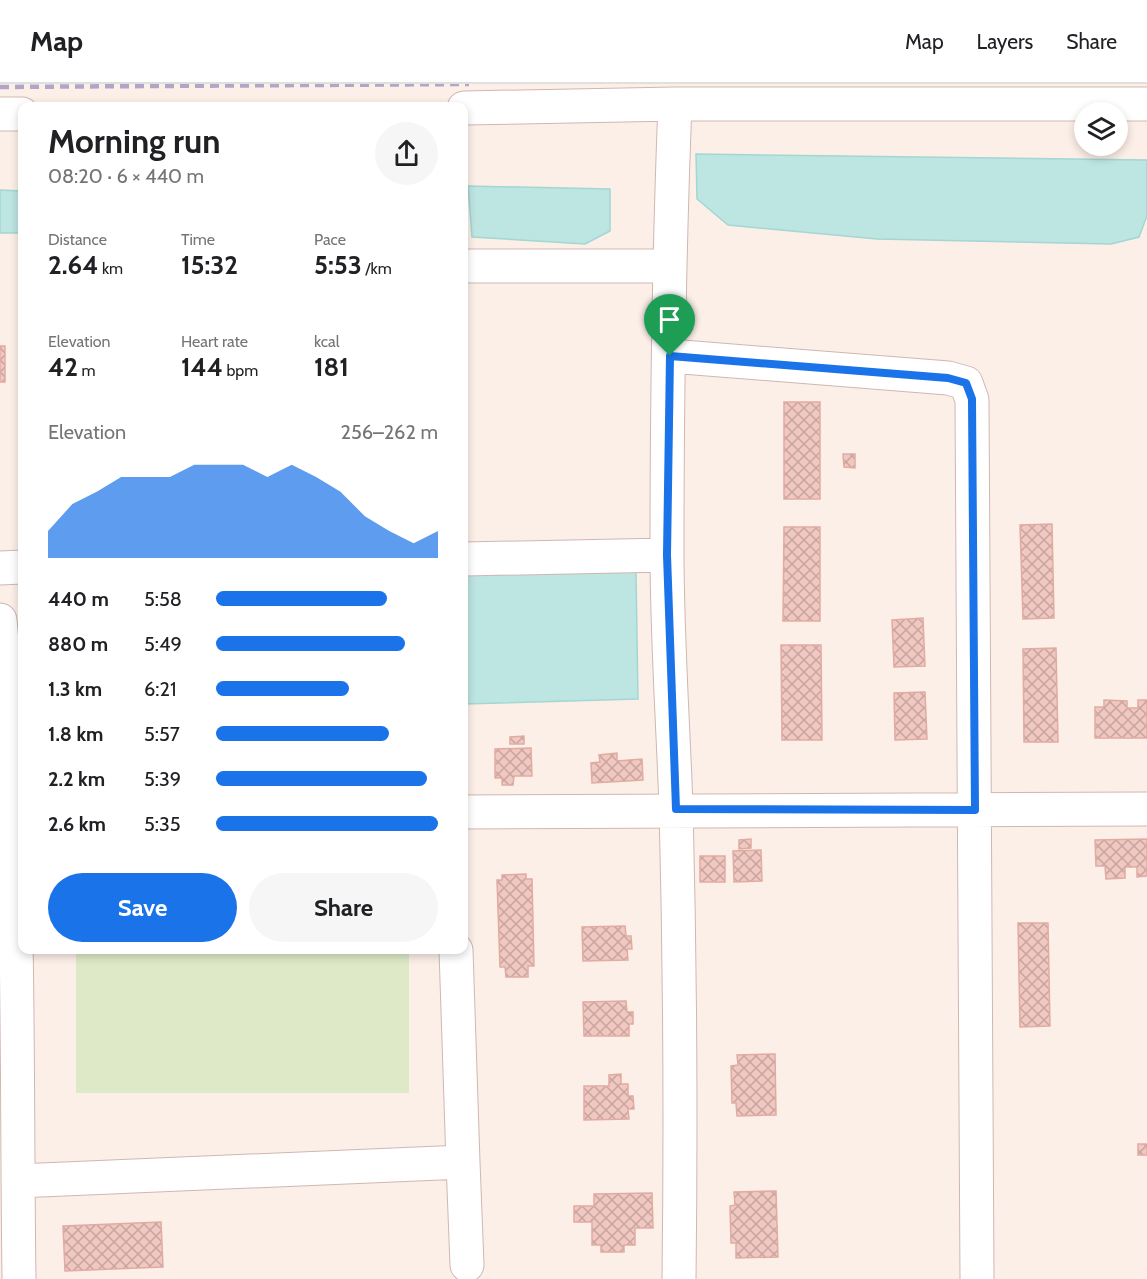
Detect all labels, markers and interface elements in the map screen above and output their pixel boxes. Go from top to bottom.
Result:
text: Map [30,24,83,58]
text: Map [905,29,944,54]
text: Layers [977,29,1033,54]
text: Share [1066,29,1117,54]
map controls [1074,102,1128,156]
button: layers [1074,102,1128,156]
text: Morning run [48,121,220,161]
button: share [375,122,438,185]
text: 08:20 · 6 × 440 m [48,164,204,188]
text: Distance [48,230,107,249]
text: Time [181,230,215,249]
text: Pace [314,230,346,249]
text: 2.64 [48,249,98,281]
text: 15:32 [181,249,238,281]
text: 5:53 [314,249,362,281]
text: km [98,259,123,278]
text: /km [362,259,392,278]
pin [644,294,695,356]
icon: arrive [653,303,686,336]
text: Elevation [48,332,111,351]
text: Heart rate [181,332,248,351]
text: kcal [314,332,340,351]
text: 42 [48,351,78,383]
text: 144 [181,351,223,383]
text: 181 [314,351,349,383]
text: m [78,361,96,380]
text: bpm [223,361,258,380]
text: Elevation [48,420,126,444]
text: 256–262 m [340,420,438,444]
text: 440 m [48,587,109,611]
text: 5:58 [144,587,182,611]
text: 880 m [48,632,108,656]
text: 5:49 [144,632,182,656]
text: 1.3 km [48,677,102,701]
text: 6:21 [144,677,177,701]
text: 1.8 km [48,722,103,746]
text: 5:57 [144,722,180,746]
text: 2.2 km [48,767,105,791]
text: 5:39 [144,767,181,791]
text: 2.6 km [48,812,106,836]
text: 5:35 [144,812,181,836]
button: Save [48,873,237,942]
button: Share [249,873,438,942]

